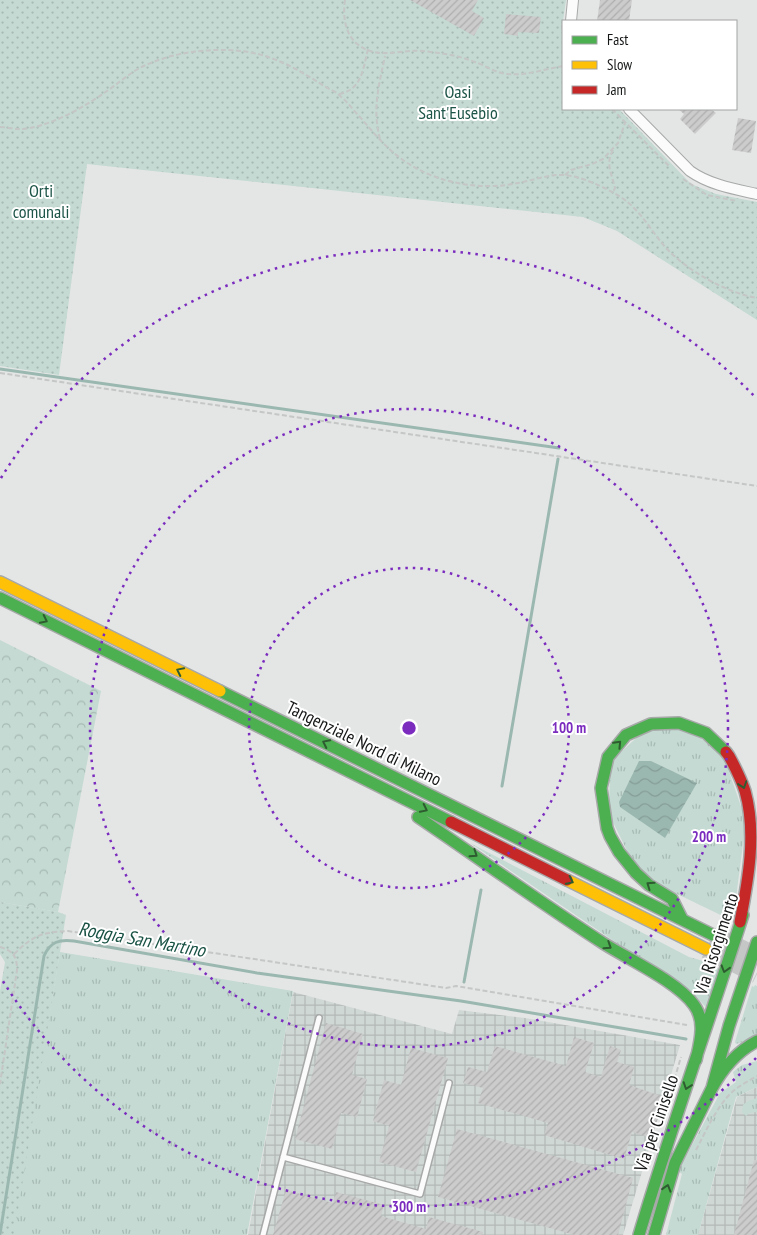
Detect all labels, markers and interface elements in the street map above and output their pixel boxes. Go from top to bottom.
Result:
legend [562,20,737,110]
text: Fast [607,30,628,49]
text: Slow [607,55,632,74]
park label: Oasi Sant'Eusebio [418,80,498,124]
text: Jam [606,80,626,99]
park label: Orti comunali [13,179,69,223]
one-way arrow [38,614,47,624]
one-way arrow [176,667,185,677]
street label: Tangenziale Nord di Milano [283,695,446,791]
text: 100 m [552,718,586,737]
centre of rings [400,719,418,737]
one-way arrow [322,739,331,749]
one-way arrow [612,741,621,750]
one-way arrow [737,781,747,789]
one-way arrow [419,803,428,813]
text: 200 m [692,827,726,846]
one-way arrow [468,848,478,857]
one-way arrow [565,875,574,885]
one-way arrow [646,882,656,891]
street label: Via Risorgimento [688,890,743,999]
water label: Roggia San Martino [77,916,209,962]
one-way arrow [603,940,612,949]
one-way arrow [721,964,731,973]
street label: Via per Cinisello [628,1071,683,1175]
one-way arrow [683,1081,693,1089]
one-way arrow [662,1185,672,1193]
text: 300 m [392,1197,426,1216]

